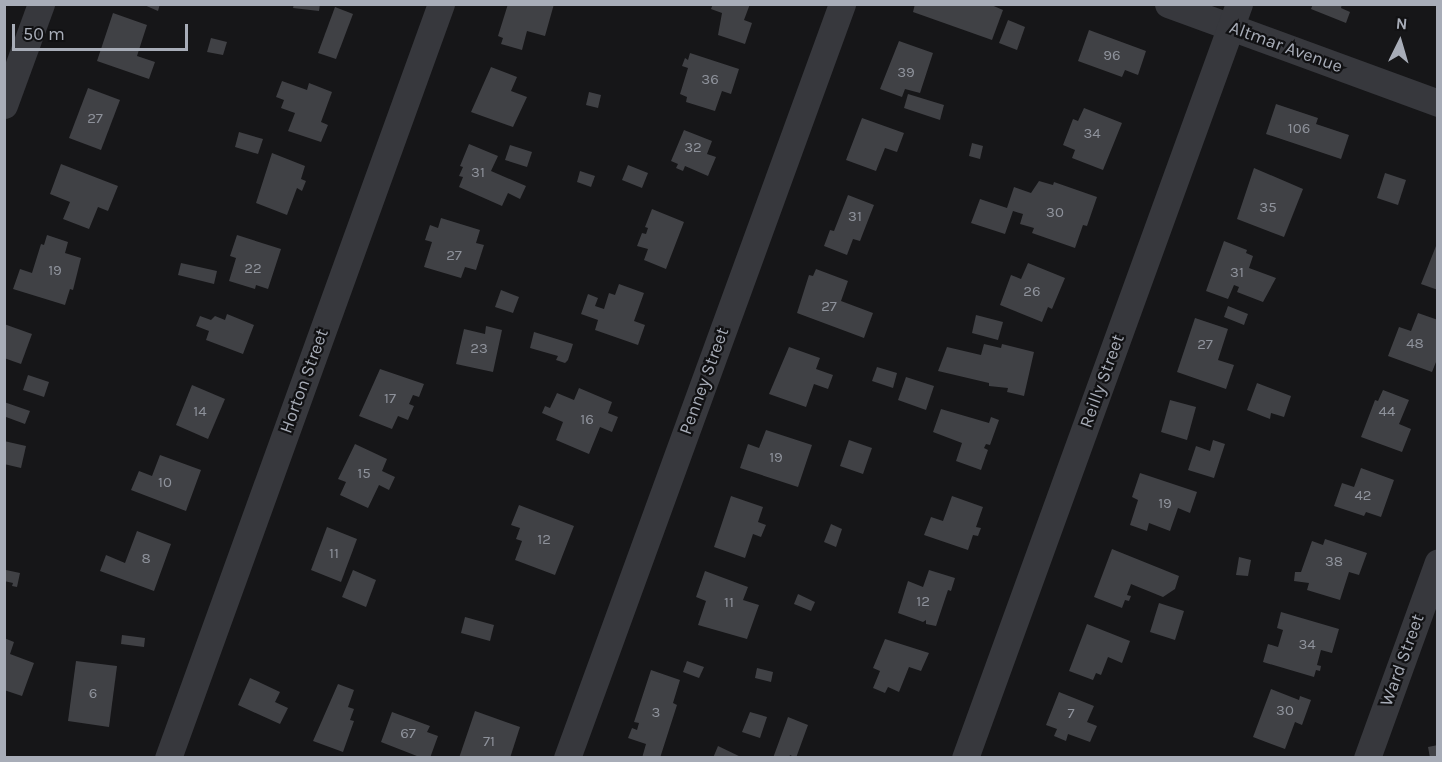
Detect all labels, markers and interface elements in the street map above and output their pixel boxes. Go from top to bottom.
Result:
scale bar [15,12,190,50]
north arrow [1370,12,1430,72]
text: N [1395,14,1408,34]
street label: Altmar Avenue [1226,17,1346,77]
text: 50 m [23,23,65,45]
house number: 96 [1103,47,1121,65]
house number: 39 [897,64,915,82]
house number: 36 [701,71,719,89]
house number: 27 [87,110,103,128]
house number: 106 [1288,120,1310,138]
house number: 34 [1083,125,1101,143]
house number: 32 [684,139,702,157]
house number: 31 [471,164,485,182]
house number: 35 [1259,199,1277,217]
house number: 30 [1046,204,1064,222]
house number: 31 [848,208,862,226]
house number: 27 [446,247,462,265]
house number: 22 [244,260,262,278]
house number: 19 [48,262,62,280]
house number: 31 [1230,264,1244,282]
house number: 26 [1023,283,1041,301]
house number: 27 [821,298,837,316]
street label: Penney Street [675,325,733,437]
street label: Horton Street [275,326,333,436]
street label: Reilly Street [1075,331,1129,431]
house number: 48 [1406,335,1424,353]
house number: 27 [1197,336,1213,354]
house number: 23 [470,340,488,358]
house number: 17 [384,390,396,408]
house number: 14 [193,403,207,421]
house number: 44 [1379,403,1395,421]
house number: 16 [580,411,594,429]
house number: 19 [769,449,783,467]
house number: 15 [357,465,371,483]
house number: 10 [158,474,172,492]
house number: 42 [1354,487,1372,505]
house number: 19 [1158,495,1172,513]
house number: 12 [537,531,551,549]
house number: 11 [329,545,339,563]
house number: 8 [141,550,151,568]
house number: 38 [1325,553,1343,571]
house number: 12 [916,593,930,611]
house number: 11 [724,594,734,612]
street label: Ward Street [1375,611,1429,709]
house number: 34 [1298,636,1316,654]
house number: 6 [89,685,97,703]
house number: 30 [1276,702,1294,720]
house number: 3 [652,704,660,722]
house number: 7 [1067,705,1075,723]
house number: 67 [400,725,416,743]
house number: 71 [483,733,495,751]

